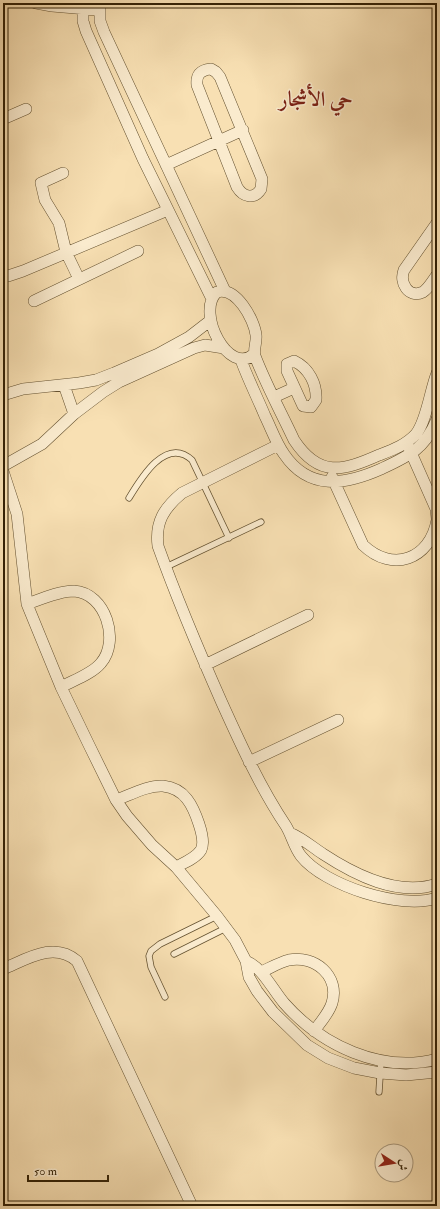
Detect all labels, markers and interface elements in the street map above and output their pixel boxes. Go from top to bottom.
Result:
district label: حي الأشجار [277,83,353,117]
north arrow [374,1143,414,1183]
scale bar [28,1157,108,1183]
text: ش [396,1158,411,1172]
text: 50 m [34,1164,58,1179]

